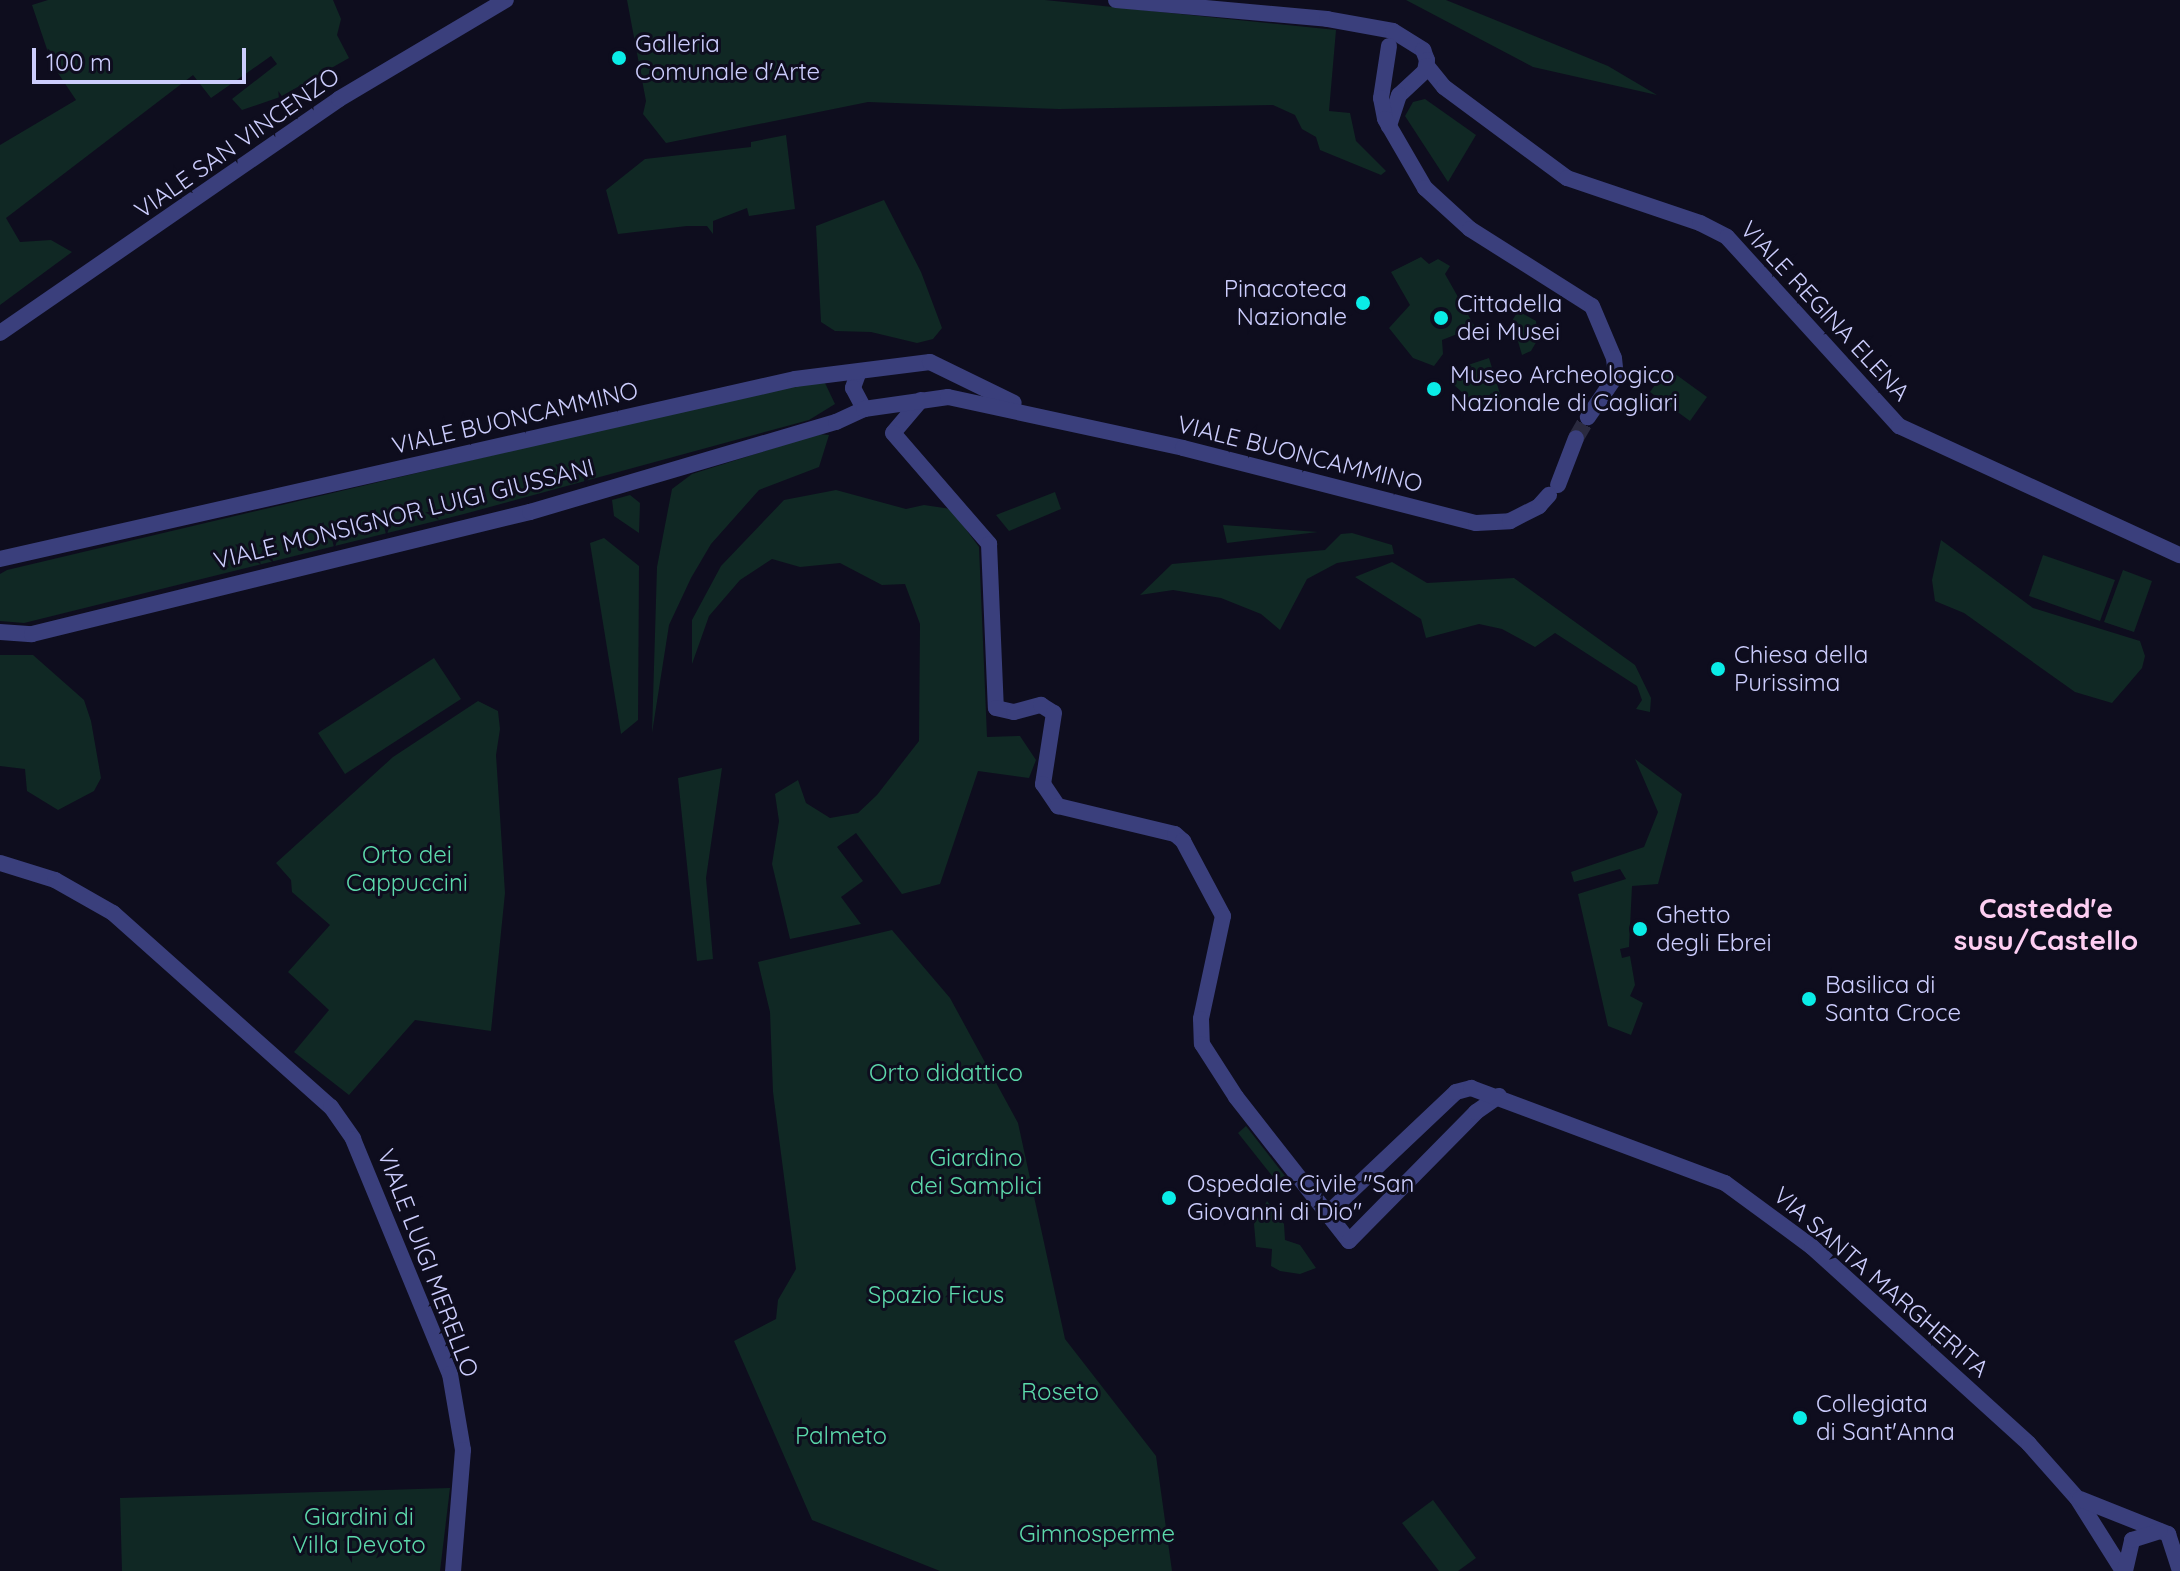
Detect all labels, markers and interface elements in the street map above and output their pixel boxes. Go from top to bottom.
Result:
place label: Galleria Comunale d'Arte [635,30,820,86]
scale bar [36,32,250,82]
text: 100 m [46,47,112,77]
marker: Galleria Comunale d'Arte [610,49,628,67]
street label: VIALE SAN VINCENZO [129,61,345,225]
street label: VIALE REGINA ELENA [1734,215,1916,407]
place label: Pinacoteca Nazionale [1224,275,1347,331]
place label: Cittadella dei Musei [1457,290,1562,346]
marker: Pinacoteca Nazionale [1354,294,1372,312]
marker: Cittadella dei Musei [1432,309,1450,327]
place label: Museo Archeologico Nazionale di Cagliari [1450,361,1678,417]
street label: VIALE BUONCAMMINO [389,376,641,460]
marker: Museo Archeologico Nazionale di Cagliari [1425,380,1443,398]
street label: VIALE BUONCAMMINO [1174,410,1426,498]
street label: VIALE MONSIGNOR LUIGI GIUSSANI [211,453,597,575]
place label: Chiesa della Purissima [1734,641,1868,697]
marker: Chiesa della Purissima [1709,660,1727,678]
park label: Orto dei Cappuccini [346,841,468,897]
district label: Castedd'e susu/Castello [1954,891,2138,957]
place label: Ghetto degli Ebrei [1656,901,1772,957]
marker: Ghetto degli Ebrei [1631,920,1649,938]
place label: Basilica di Santa Croce [1825,971,1961,1027]
marker: Basilica di Santa Croce [1800,990,1818,1008]
park label: Orto didattico [869,1059,1023,1087]
park label: Giardino dei Samplici [910,1144,1042,1200]
street label: VIALE LUIGI MERELLO [371,1145,485,1381]
place label: Ospedale Civile "San Giovanni di Dio" [1187,1170,1414,1226]
street label: VIA SANTA MARGHERITA [1768,1181,1994,1383]
marker: Ospedale Civile "San Giovanni di Dio" [1158,1187,1180,1209]
park label: Spazio Ficus [868,1281,1004,1309]
park label: Roseto [1021,1378,1099,1406]
place label: Collegiata di Sant'Anna [1816,1390,1955,1446]
marker: Collegiata di Sant'Anna [1791,1409,1809,1427]
park label: Palmeto [795,1422,887,1450]
park label: Giardini di Villa Devoto [292,1503,426,1559]
park label: Gimnosperme [1019,1520,1175,1548]

